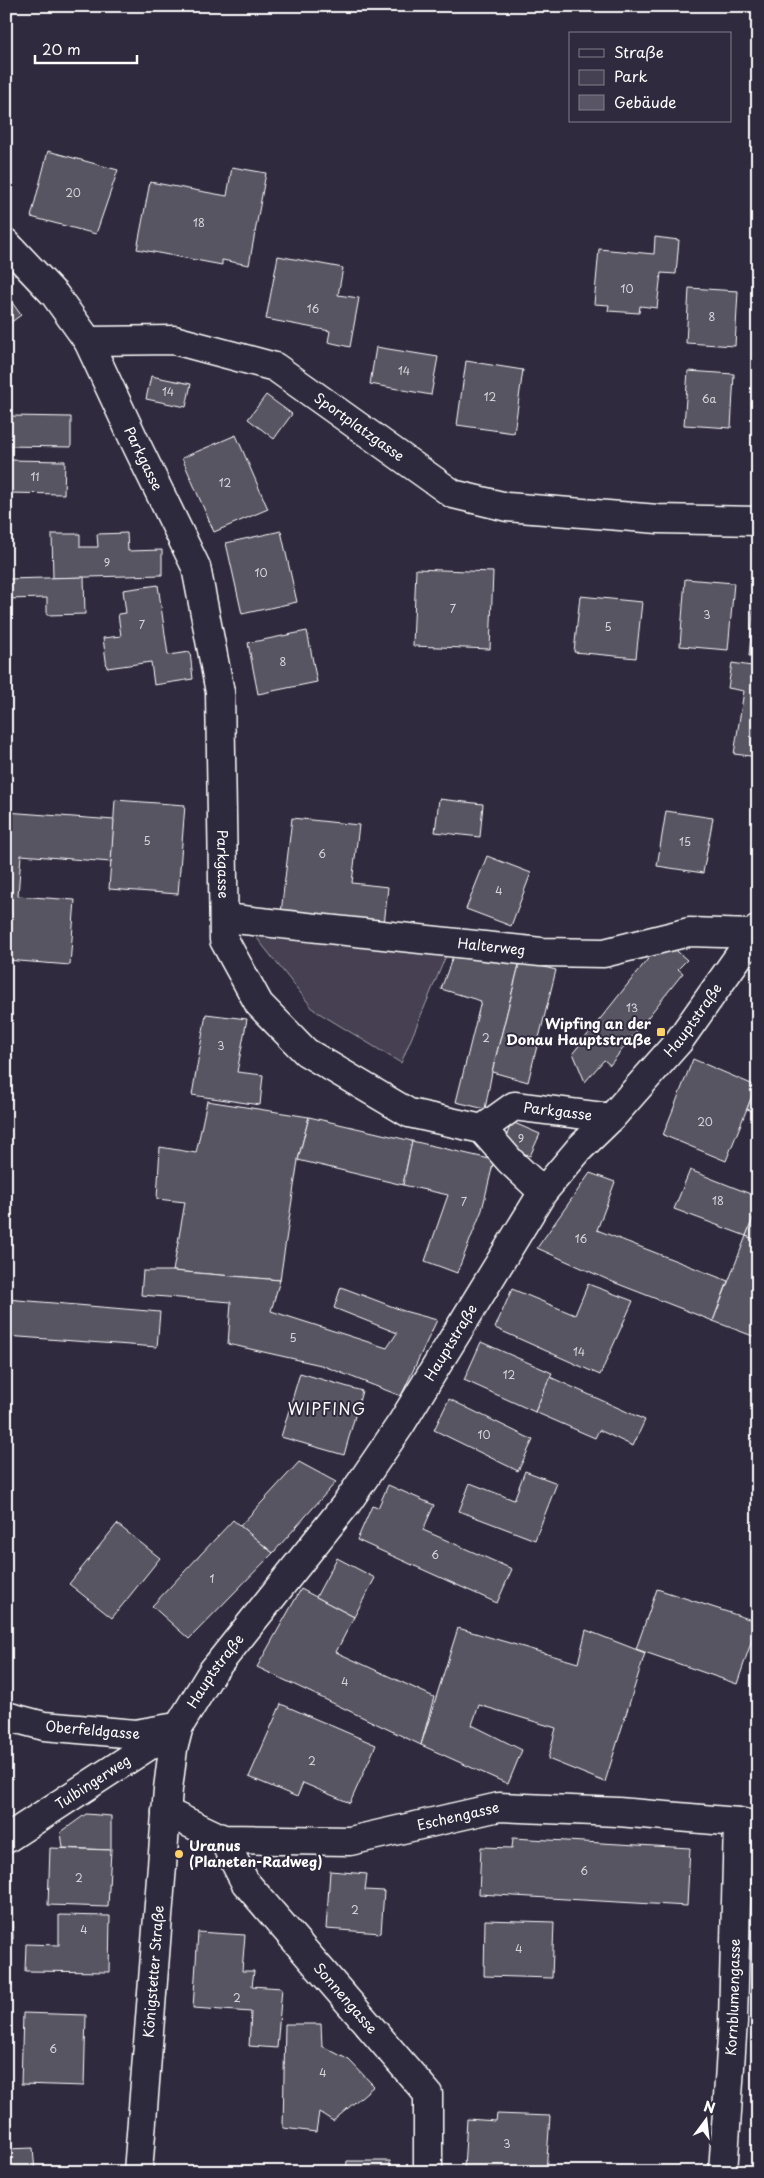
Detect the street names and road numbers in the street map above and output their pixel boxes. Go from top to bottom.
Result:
street label: Sportplatzgasse [310,387,409,466]
street label: Parkgasse [119,423,168,494]
street label: Parkgasse [212,830,234,899]
street label: Halterweg [456,932,527,960]
street label: Hauptstraße [659,979,727,1061]
street label: Parkgasse [522,1096,593,1126]
street label: Hauptstraße [419,1300,482,1385]
street label: Hauptstraße [181,1629,248,1712]
street label: Oberfeldgasse [45,1715,141,1744]
street label: Tulbingerweg [51,1749,135,1814]
street label: Eschengasse [415,1796,501,1835]
street label: Königstetter Straße [138,1905,169,2039]
street label: Kornblumengasse [720,1938,745,2057]
street label: Sonnengasse [309,1958,383,2039]

